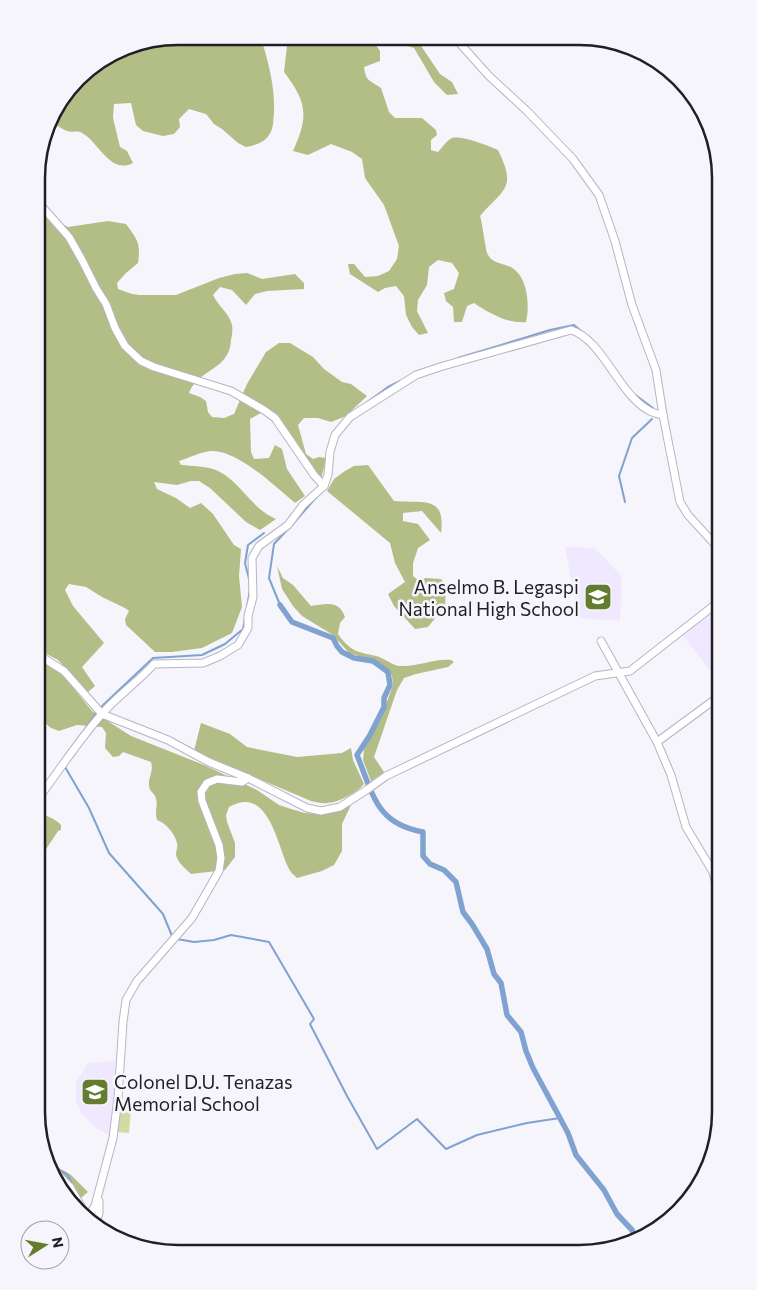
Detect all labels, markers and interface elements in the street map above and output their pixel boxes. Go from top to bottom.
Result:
place label: Anselmo B. Legaspi National High School [399,575,579,620]
school or university icon: Anselmo B. Legaspi National High School [583,582,613,612]
place label: Colonel D.U. Tenazas Memorial School [114,1070,293,1115]
school or university icon: Colonel D.U. Tenazas Memorial School [80,1077,110,1107]
north arrow [20,1220,70,1270]
text: N [49,1236,68,1249]

